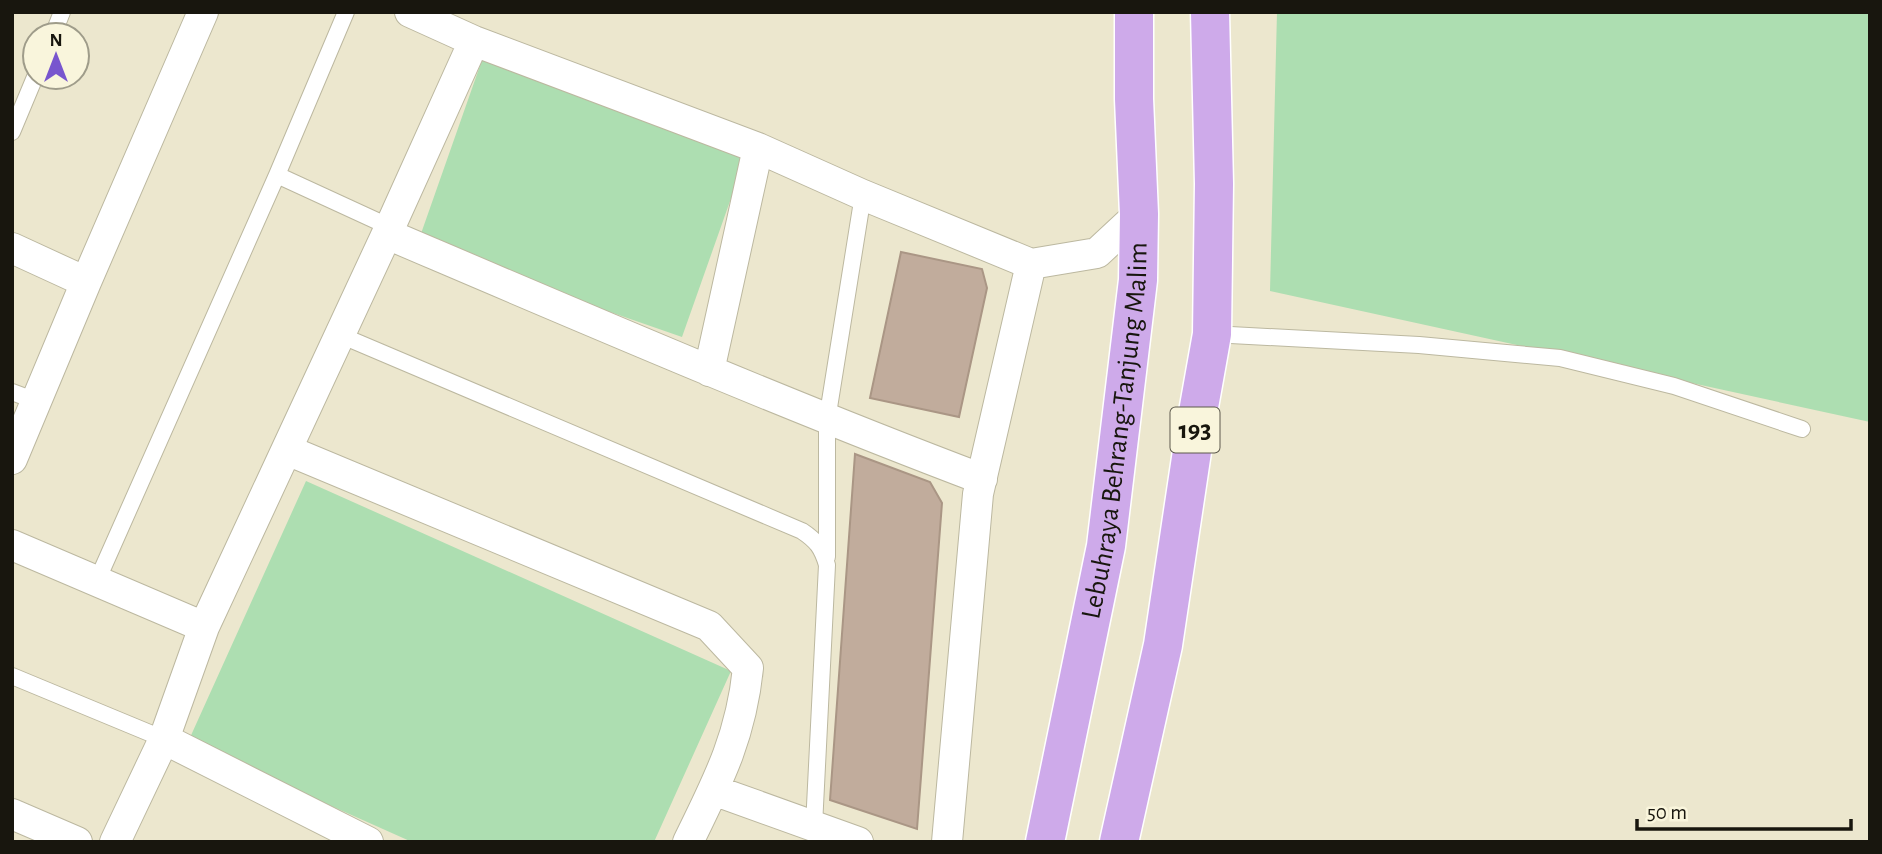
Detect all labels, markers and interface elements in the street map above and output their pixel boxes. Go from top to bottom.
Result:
north arrow [21,21,91,91]
text: N [49,31,63,50]
street label: Lebuhraya Behrang-Tanjung Malim [1077,242,1153,621]
road number: 193 [1170,408,1220,452]
scale bar [1637,788,1850,832]
text: 50 m [1647,802,1687,823]

